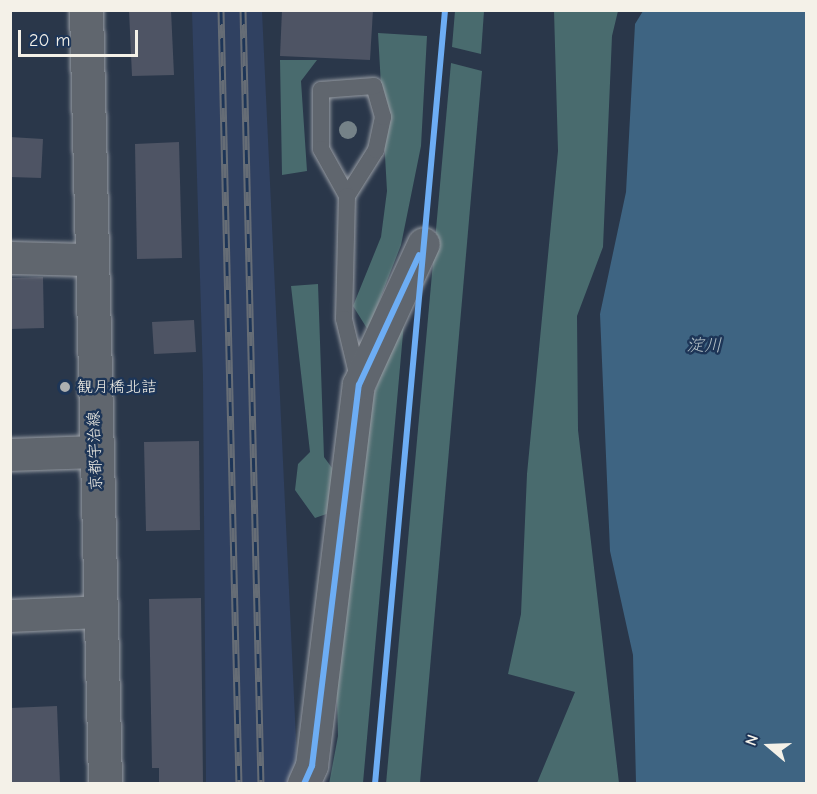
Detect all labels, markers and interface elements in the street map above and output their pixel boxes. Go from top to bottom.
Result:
scale bar [21,18,141,56]
text: 20 m [29,30,70,51]
water label: 淀川 [686,335,722,357]
place label: 観月橋北詰 [77,377,157,397]
marker: 観月橋北詰 [58,380,72,394]
street label: 京都宇治線 [84,411,106,491]
north arrow [739,716,799,776]
text: N [742,732,762,748]

